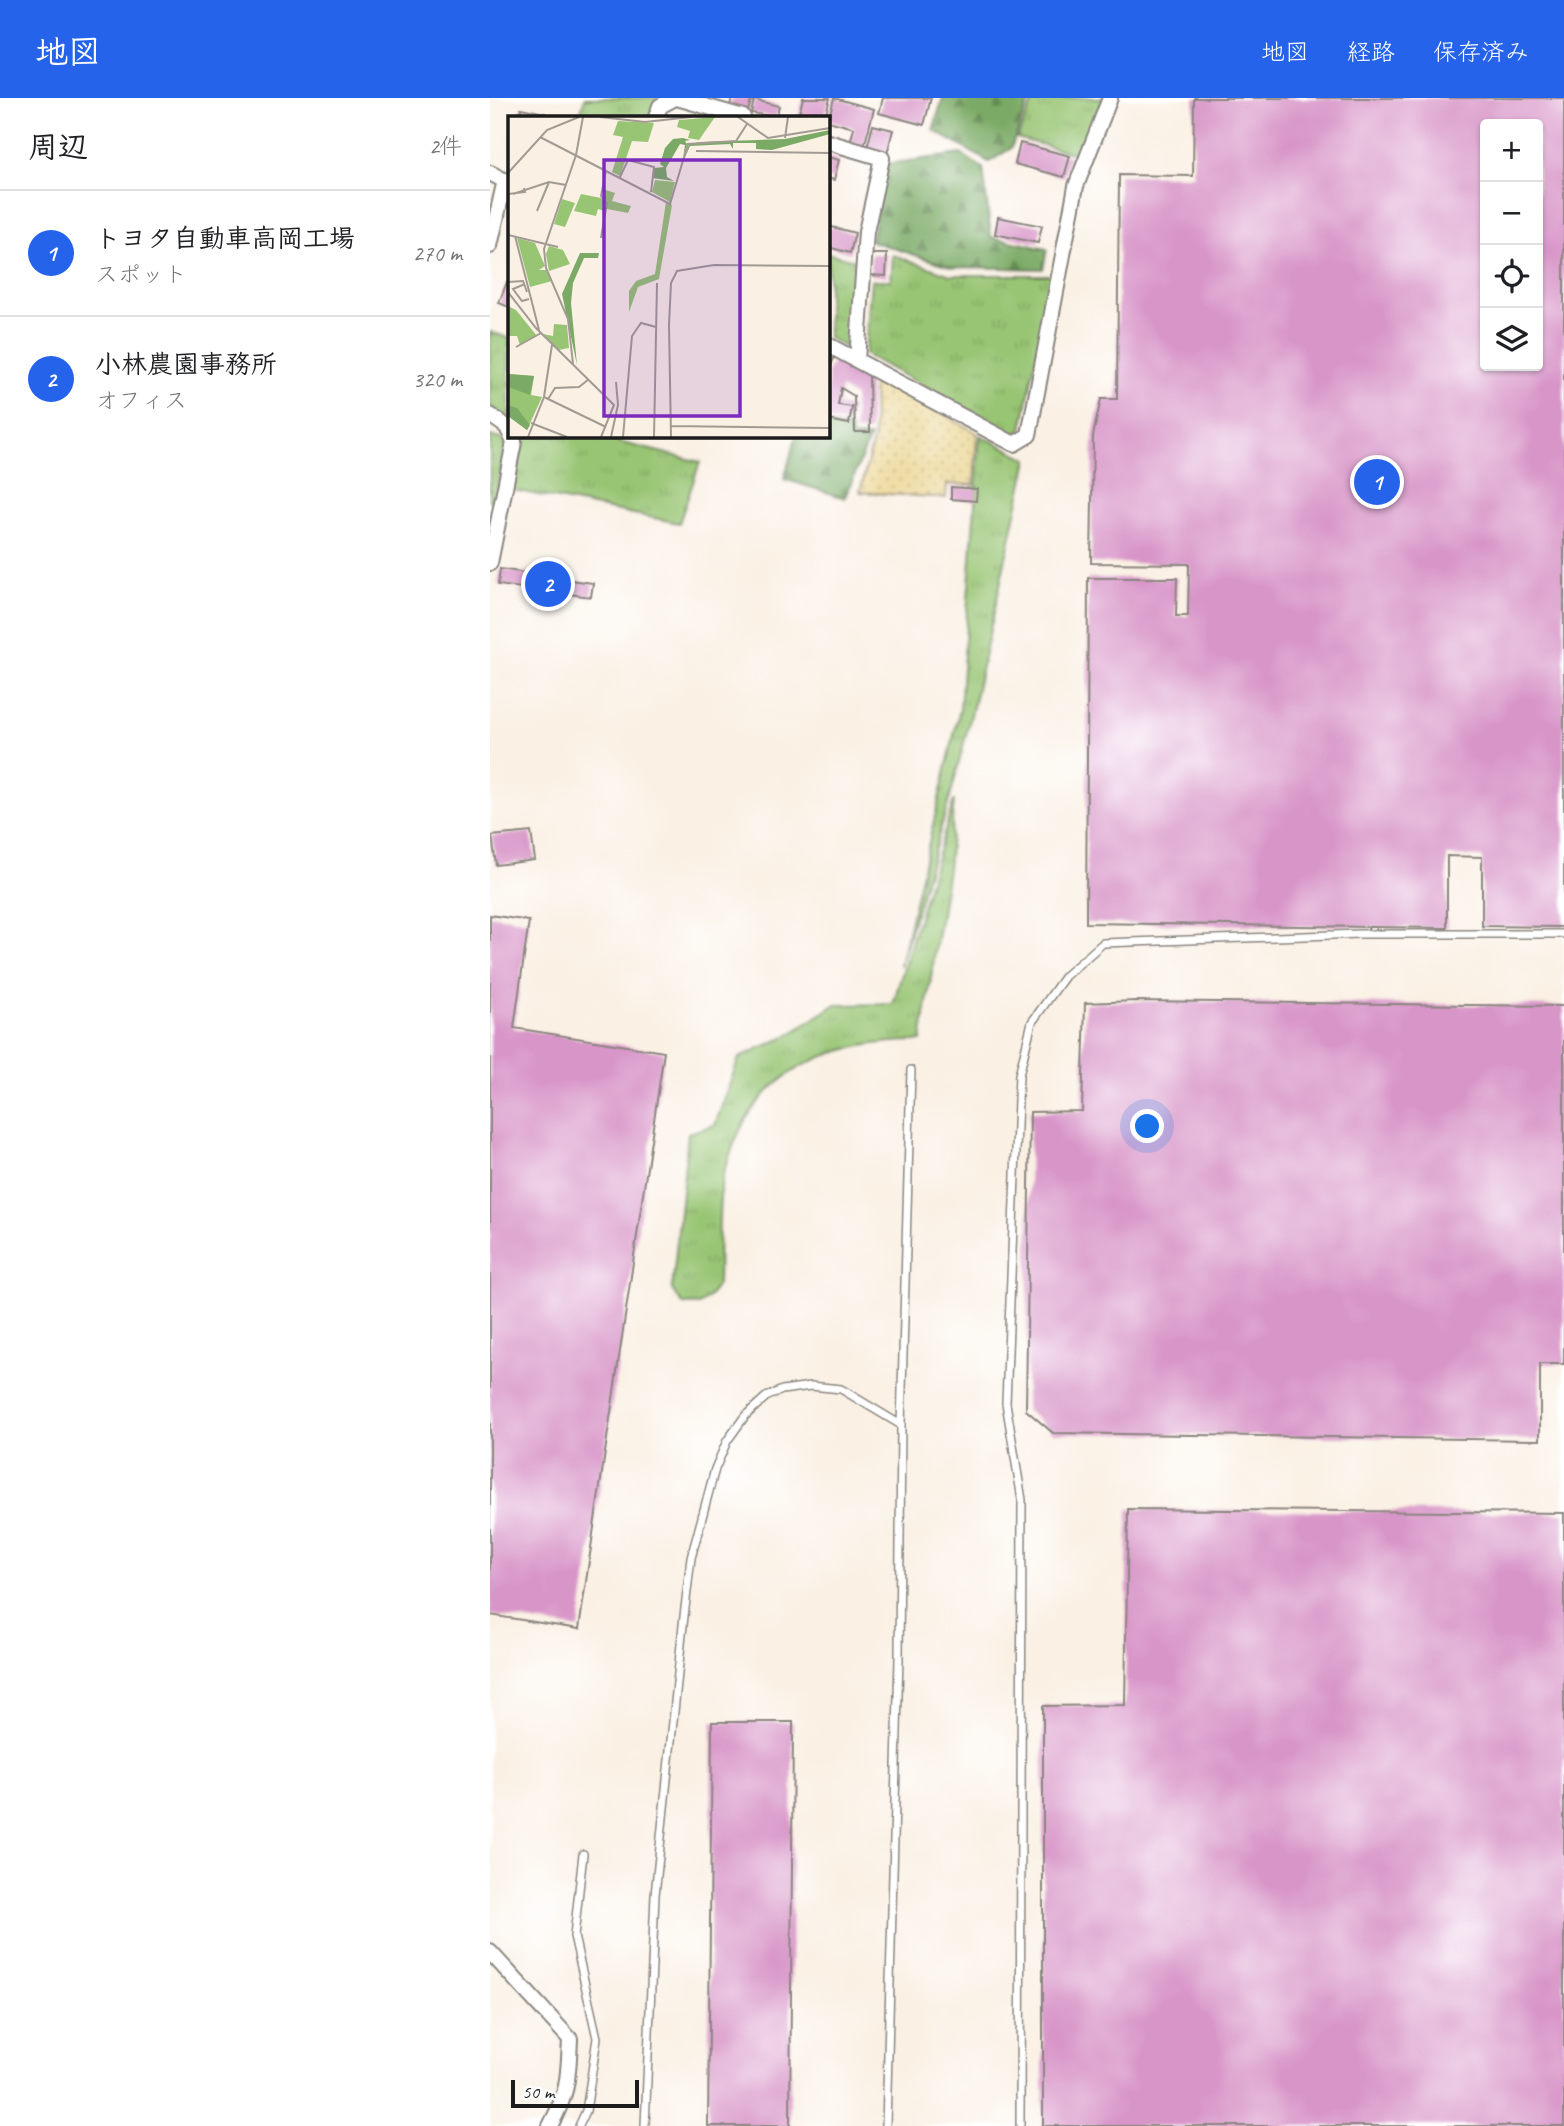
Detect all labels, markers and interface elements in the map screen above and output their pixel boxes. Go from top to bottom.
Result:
text: 地図 [35,31,101,73]
text: 地図 [1261,37,1309,67]
text: 経路 [1347,37,1395,67]
text: 保存済み [1433,37,1529,67]
inset map [508,116,830,438]
map controls [1480,119,1543,371]
button: + [1480,119,1543,182]
text: 周辺 [28,128,88,166]
text: 2件 [429,132,462,161]
button: − [1480,182,1543,245]
text: トヨタ自動車高岡工場 [95,222,355,255]
text: 1 [46,239,56,268]
text: 270 m [413,239,462,268]
button: locate [1480,245,1543,308]
text: スポット [95,260,187,289]
button: layers [1480,308,1543,371]
text: 小林農園事務所 [95,348,277,381]
text: 2 [46,365,56,394]
text: 320 m [413,365,462,394]
text: オフィス [95,386,187,415]
pin: 1 [1354,456,1400,508]
pin: 2 [525,558,571,610]
your location [1130,1109,1164,1143]
scale bar [511,2077,639,2109]
text: 50 m [522,2080,554,2104]

